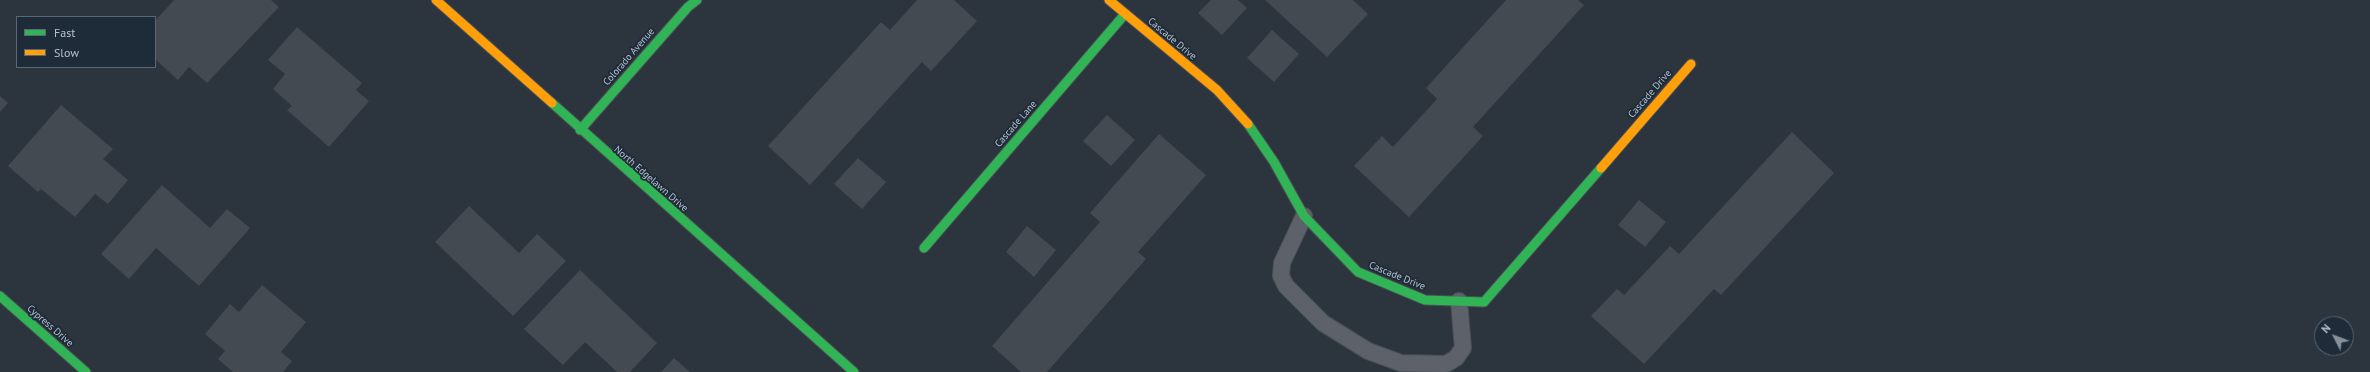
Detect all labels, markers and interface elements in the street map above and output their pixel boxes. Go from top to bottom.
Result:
street label: Cascade Drive [1145,15,1199,63]
legend [16,16,156,68]
text: Fast [54,25,75,40]
street label: Colorado Avenue [601,26,657,88]
text: Slow [54,45,79,60]
street label: Cascade Drive [1626,68,1674,120]
street label: Cascade Lane [993,98,1039,150]
street label: North Edgelawn Drive [611,144,691,214]
street label: Cascade Drive [1367,259,1427,293]
street label: Cypress Drive [24,303,76,349]
north arrow [2314,316,2354,356]
text: N [2318,321,2333,336]

